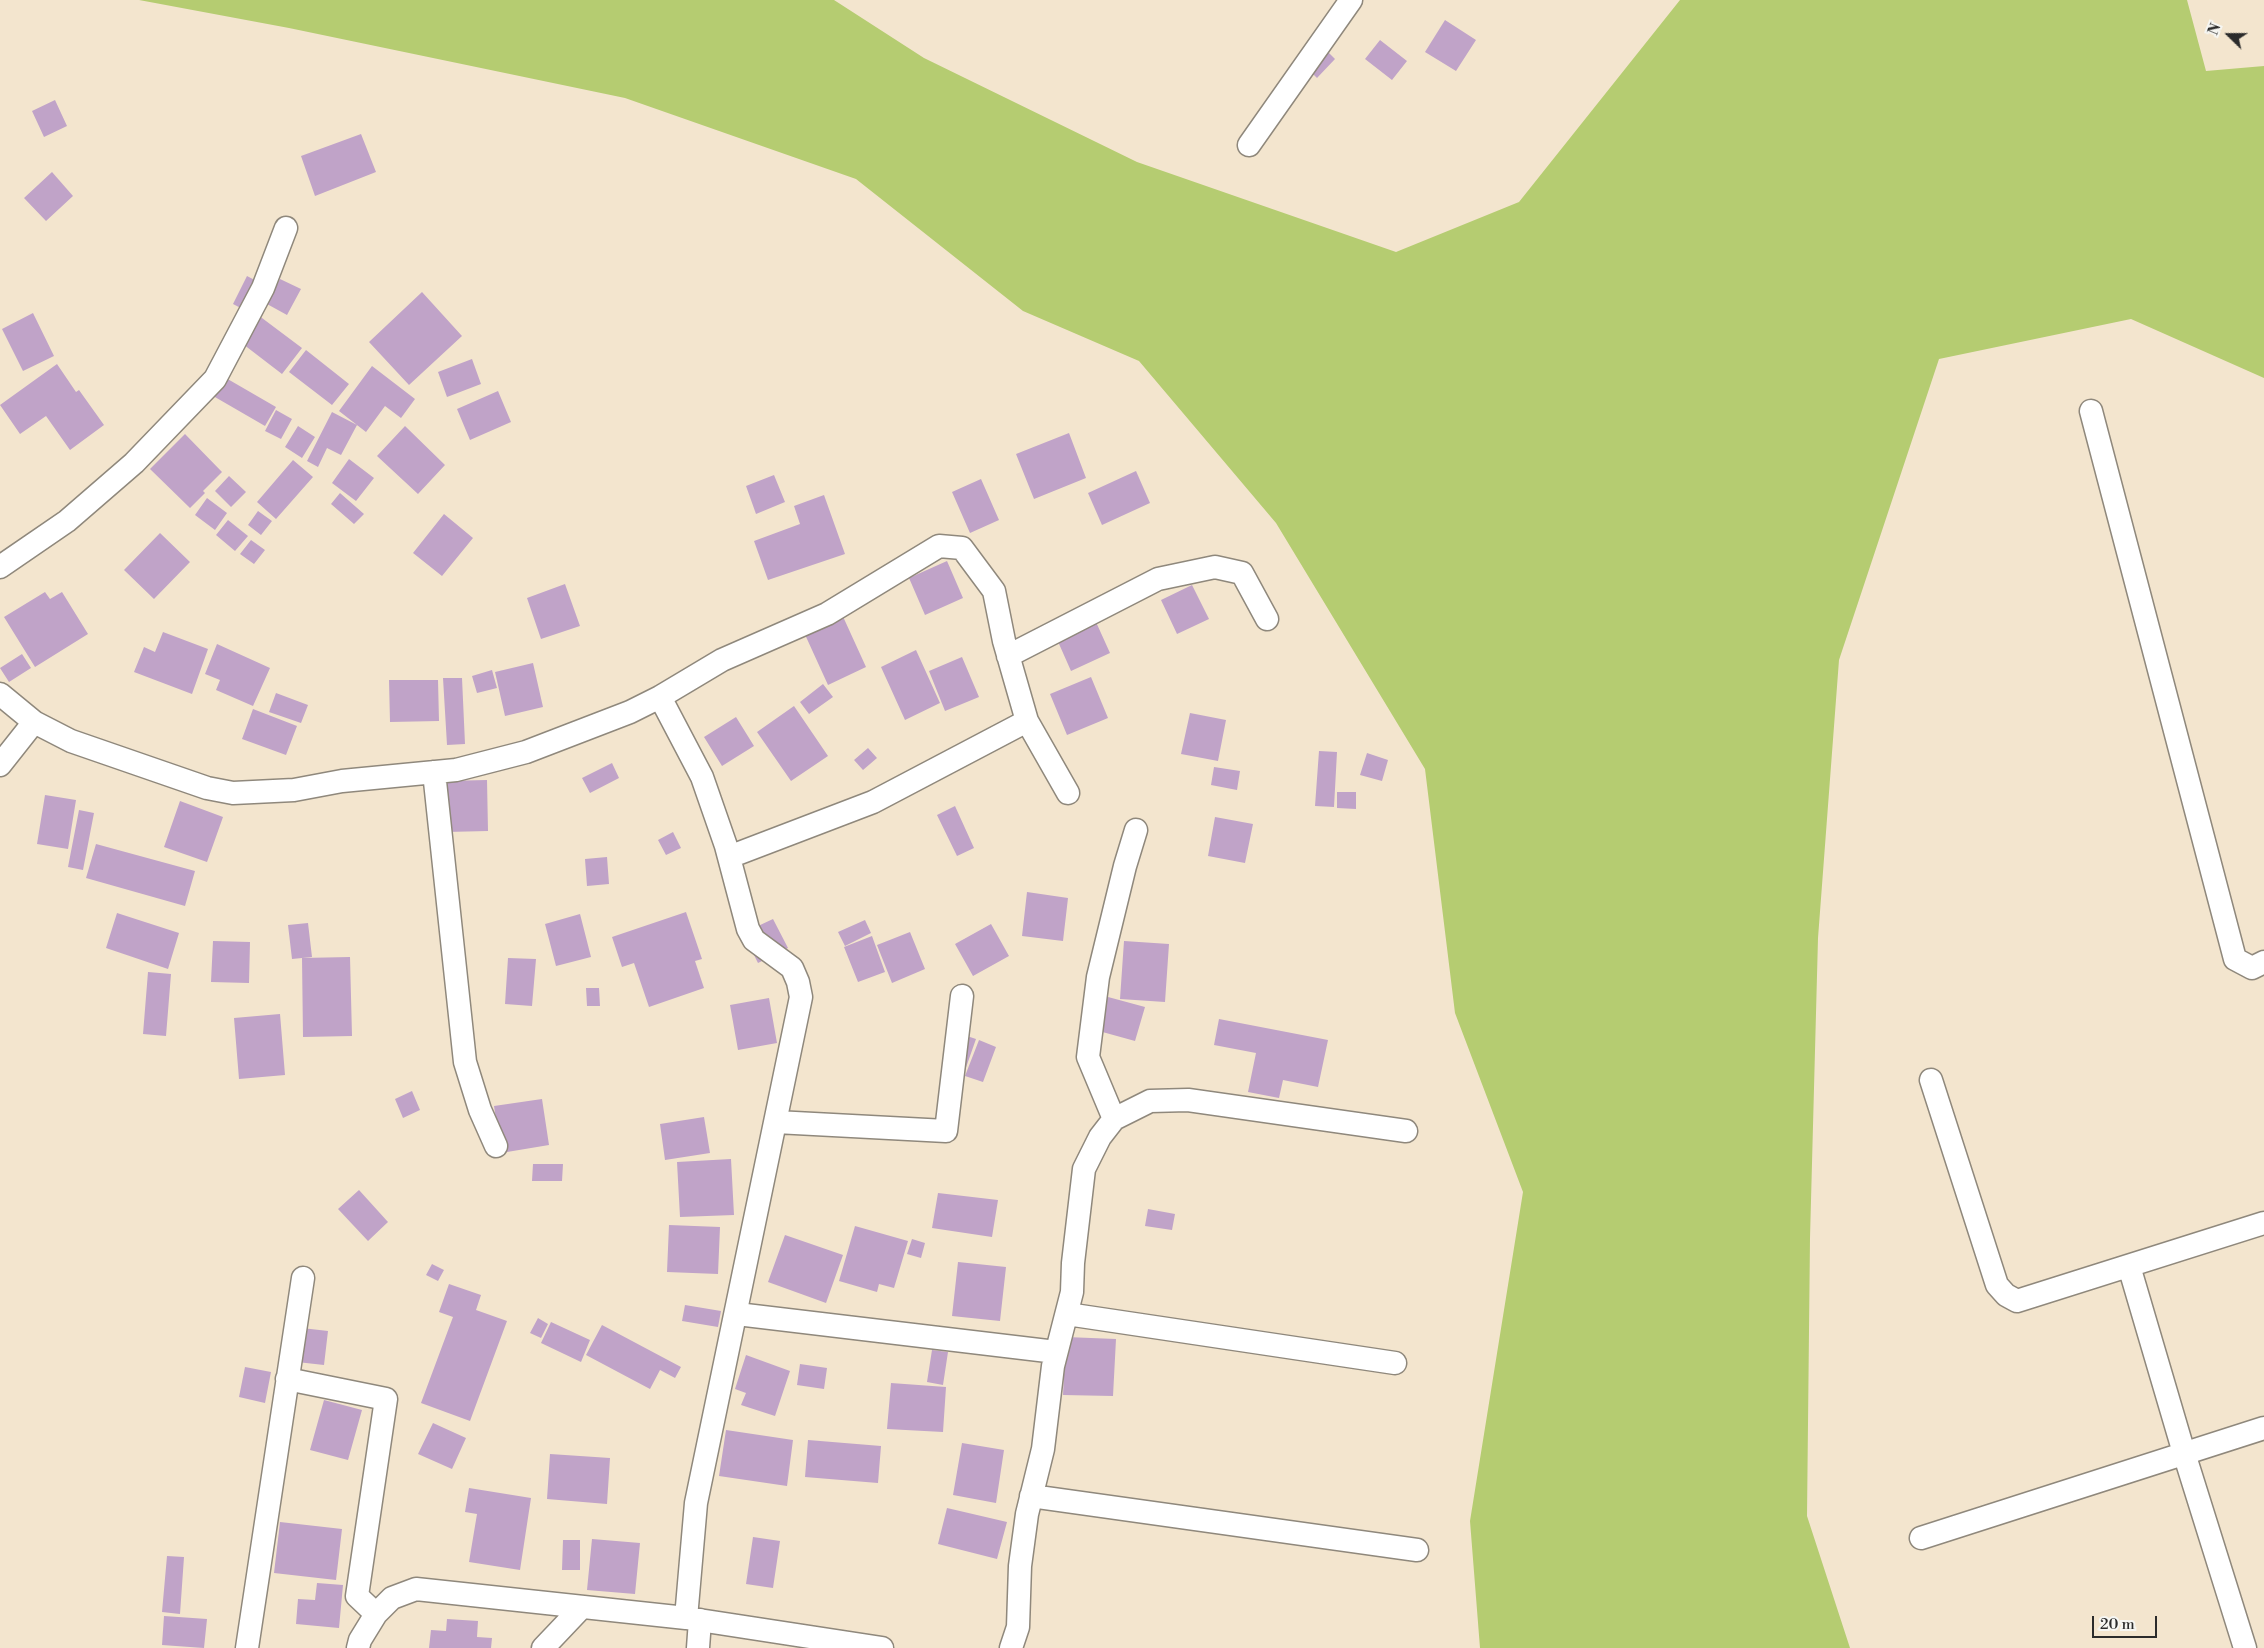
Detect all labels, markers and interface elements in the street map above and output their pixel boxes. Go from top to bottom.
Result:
north arrow [2204,10,2254,60]
text: N [2205,21,2226,38]
scale bar [2094,1606,2159,1638]
text: 20 m [2100,1615,2135,1634]

